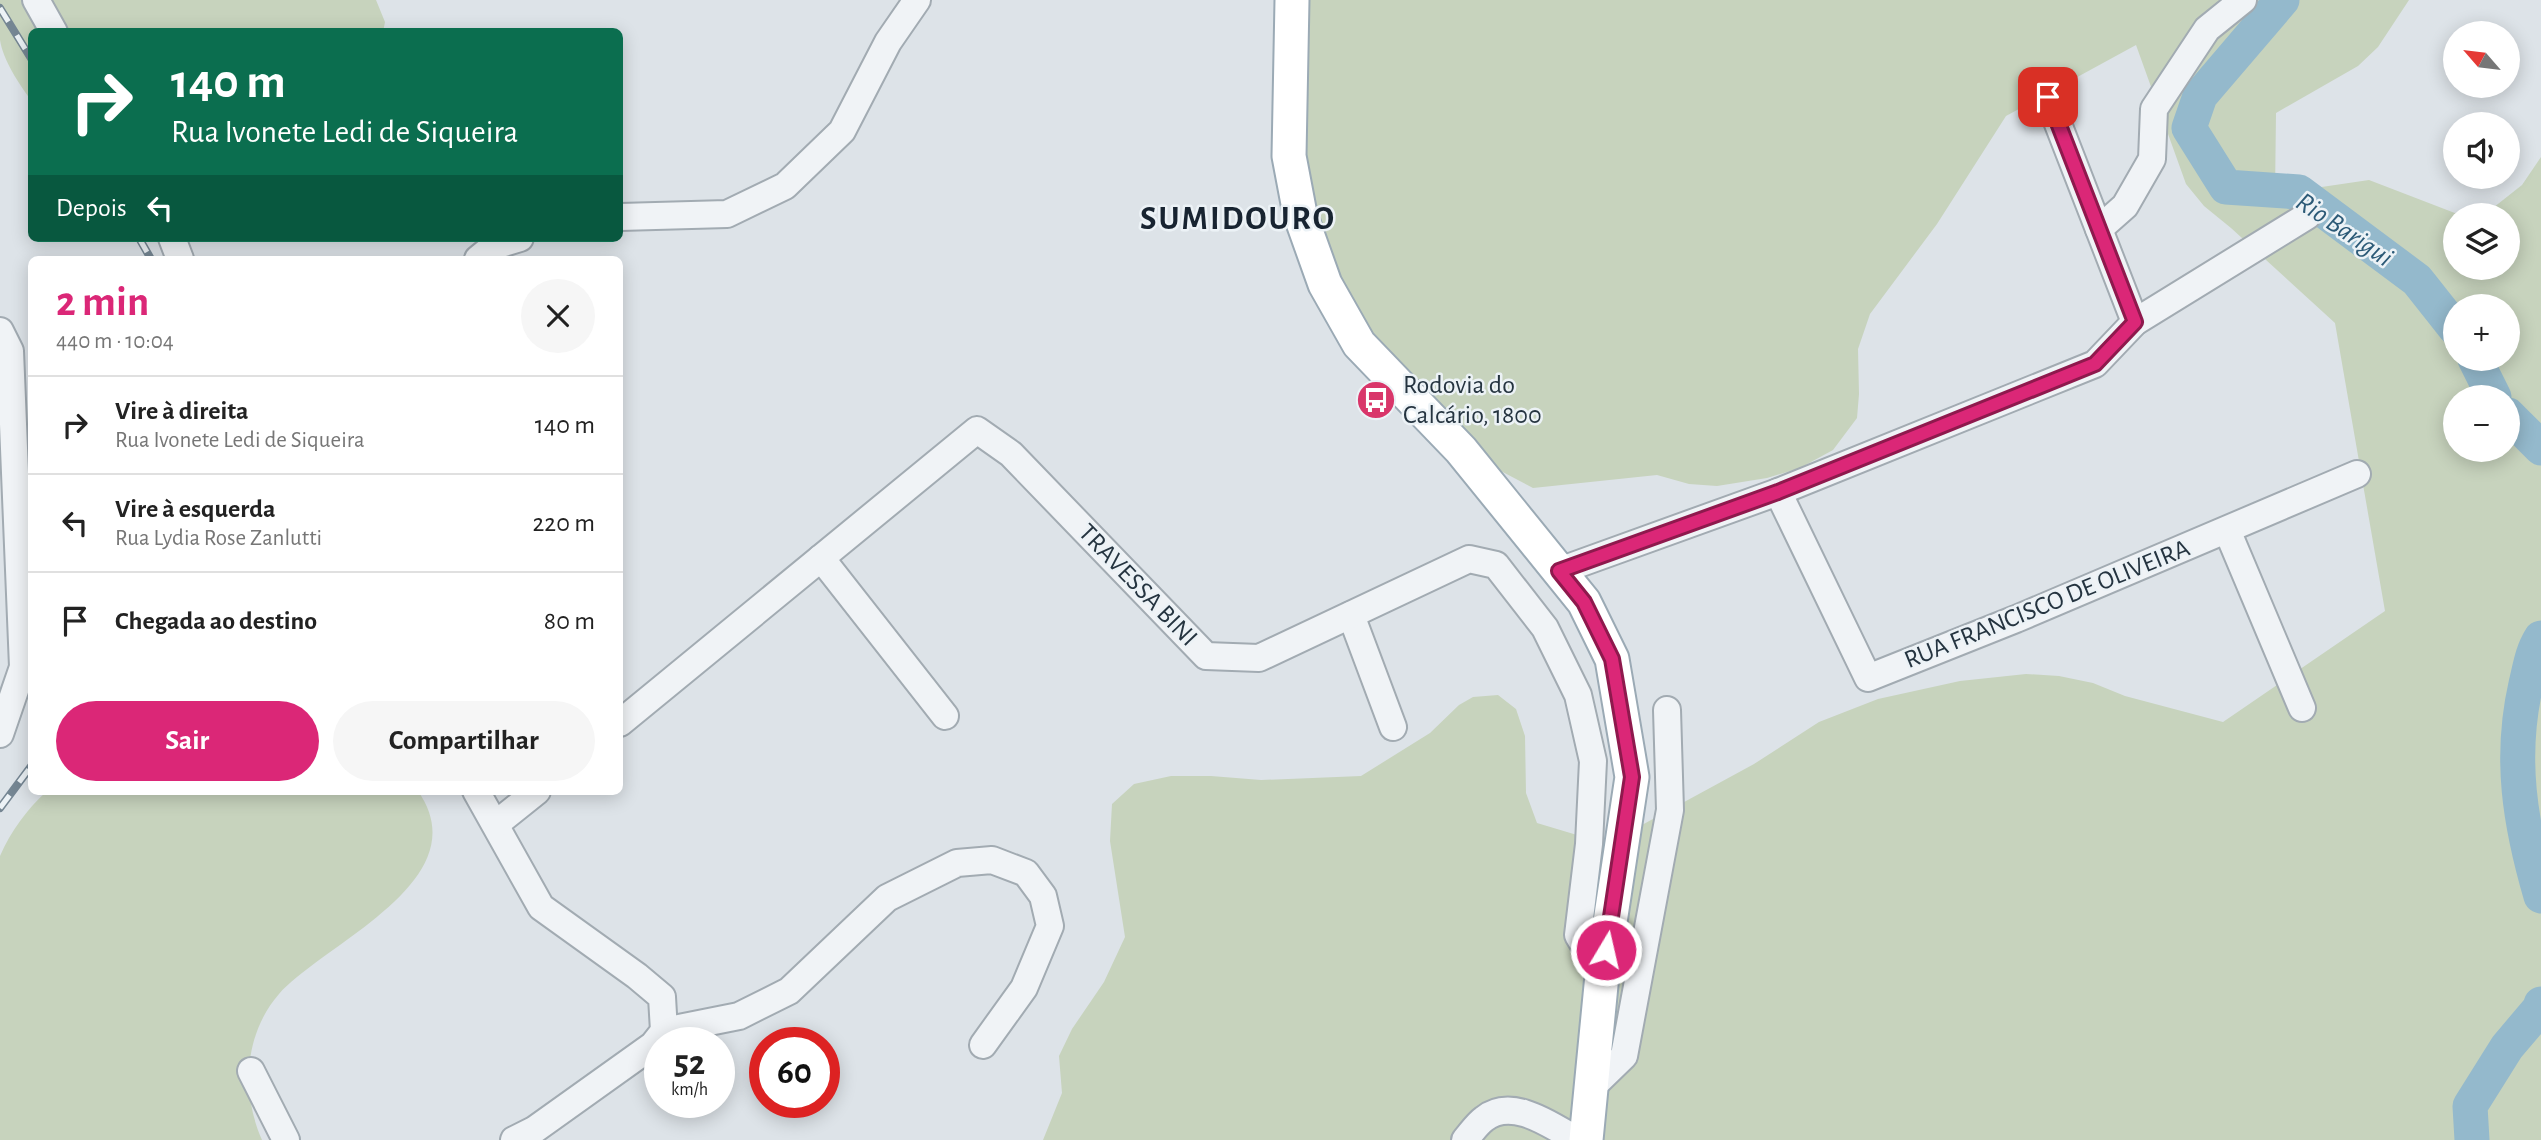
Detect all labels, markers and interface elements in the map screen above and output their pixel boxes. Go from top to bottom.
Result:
north arrow [2443,21,2520,98]
map controls [2443,21,2520,462]
icon: right [56,56,147,147]
text: 140 m [171,58,286,107]
pin [2018,67,2078,127]
icon: arrive [2029,78,2067,116]
button: sound [2443,112,2520,189]
text: Rua Ivonete Ledi de Siqueira [171,116,518,148]
water label: Rio Barigui [2291,188,2397,272]
icon: left [141,189,179,227]
text: Depois [56,195,127,221]
district label: SUMIDOURO [1140,203,1336,236]
button: layers [2443,203,2520,280]
button: close [521,279,595,353]
text: 2 min [56,281,149,323]
button: + [2443,294,2520,371]
text: 440 m · 10:04 [56,330,174,353]
place label: Rodovia do Calcário, 1800 [1403,372,1542,428]
bus stop icon: Rodovia do Calcário, 1800 [1355,379,1397,421]
button: − [2443,385,2520,462]
text: Vire à direita [115,398,249,424]
icon: right [56,406,94,444]
text: 140 m [535,412,595,438]
text: Rua Ivonete Ledi de Siqueira [115,429,365,452]
text: Vire à esquerda [115,496,276,522]
icon: left [56,504,94,542]
text: 220 m [533,510,595,536]
street label: TRAVESSA BINI [1074,519,1202,651]
text: Rua Lydia Rose Zanlutti [115,527,322,550]
street label: RUA FRANCISCO DE OLIVEIRA [1901,535,2193,673]
icon: arrive [56,602,94,640]
text: Chegada ao destino [115,608,317,634]
text: 80 m [544,608,595,634]
button: Sair [56,701,319,781]
button: Compartilhar [333,701,595,781]
position arrow [1569,913,1643,987]
speed limit sign: 60 [749,1027,840,1118]
text: 52 [674,1046,705,1081]
text: km/h [671,1081,708,1099]

